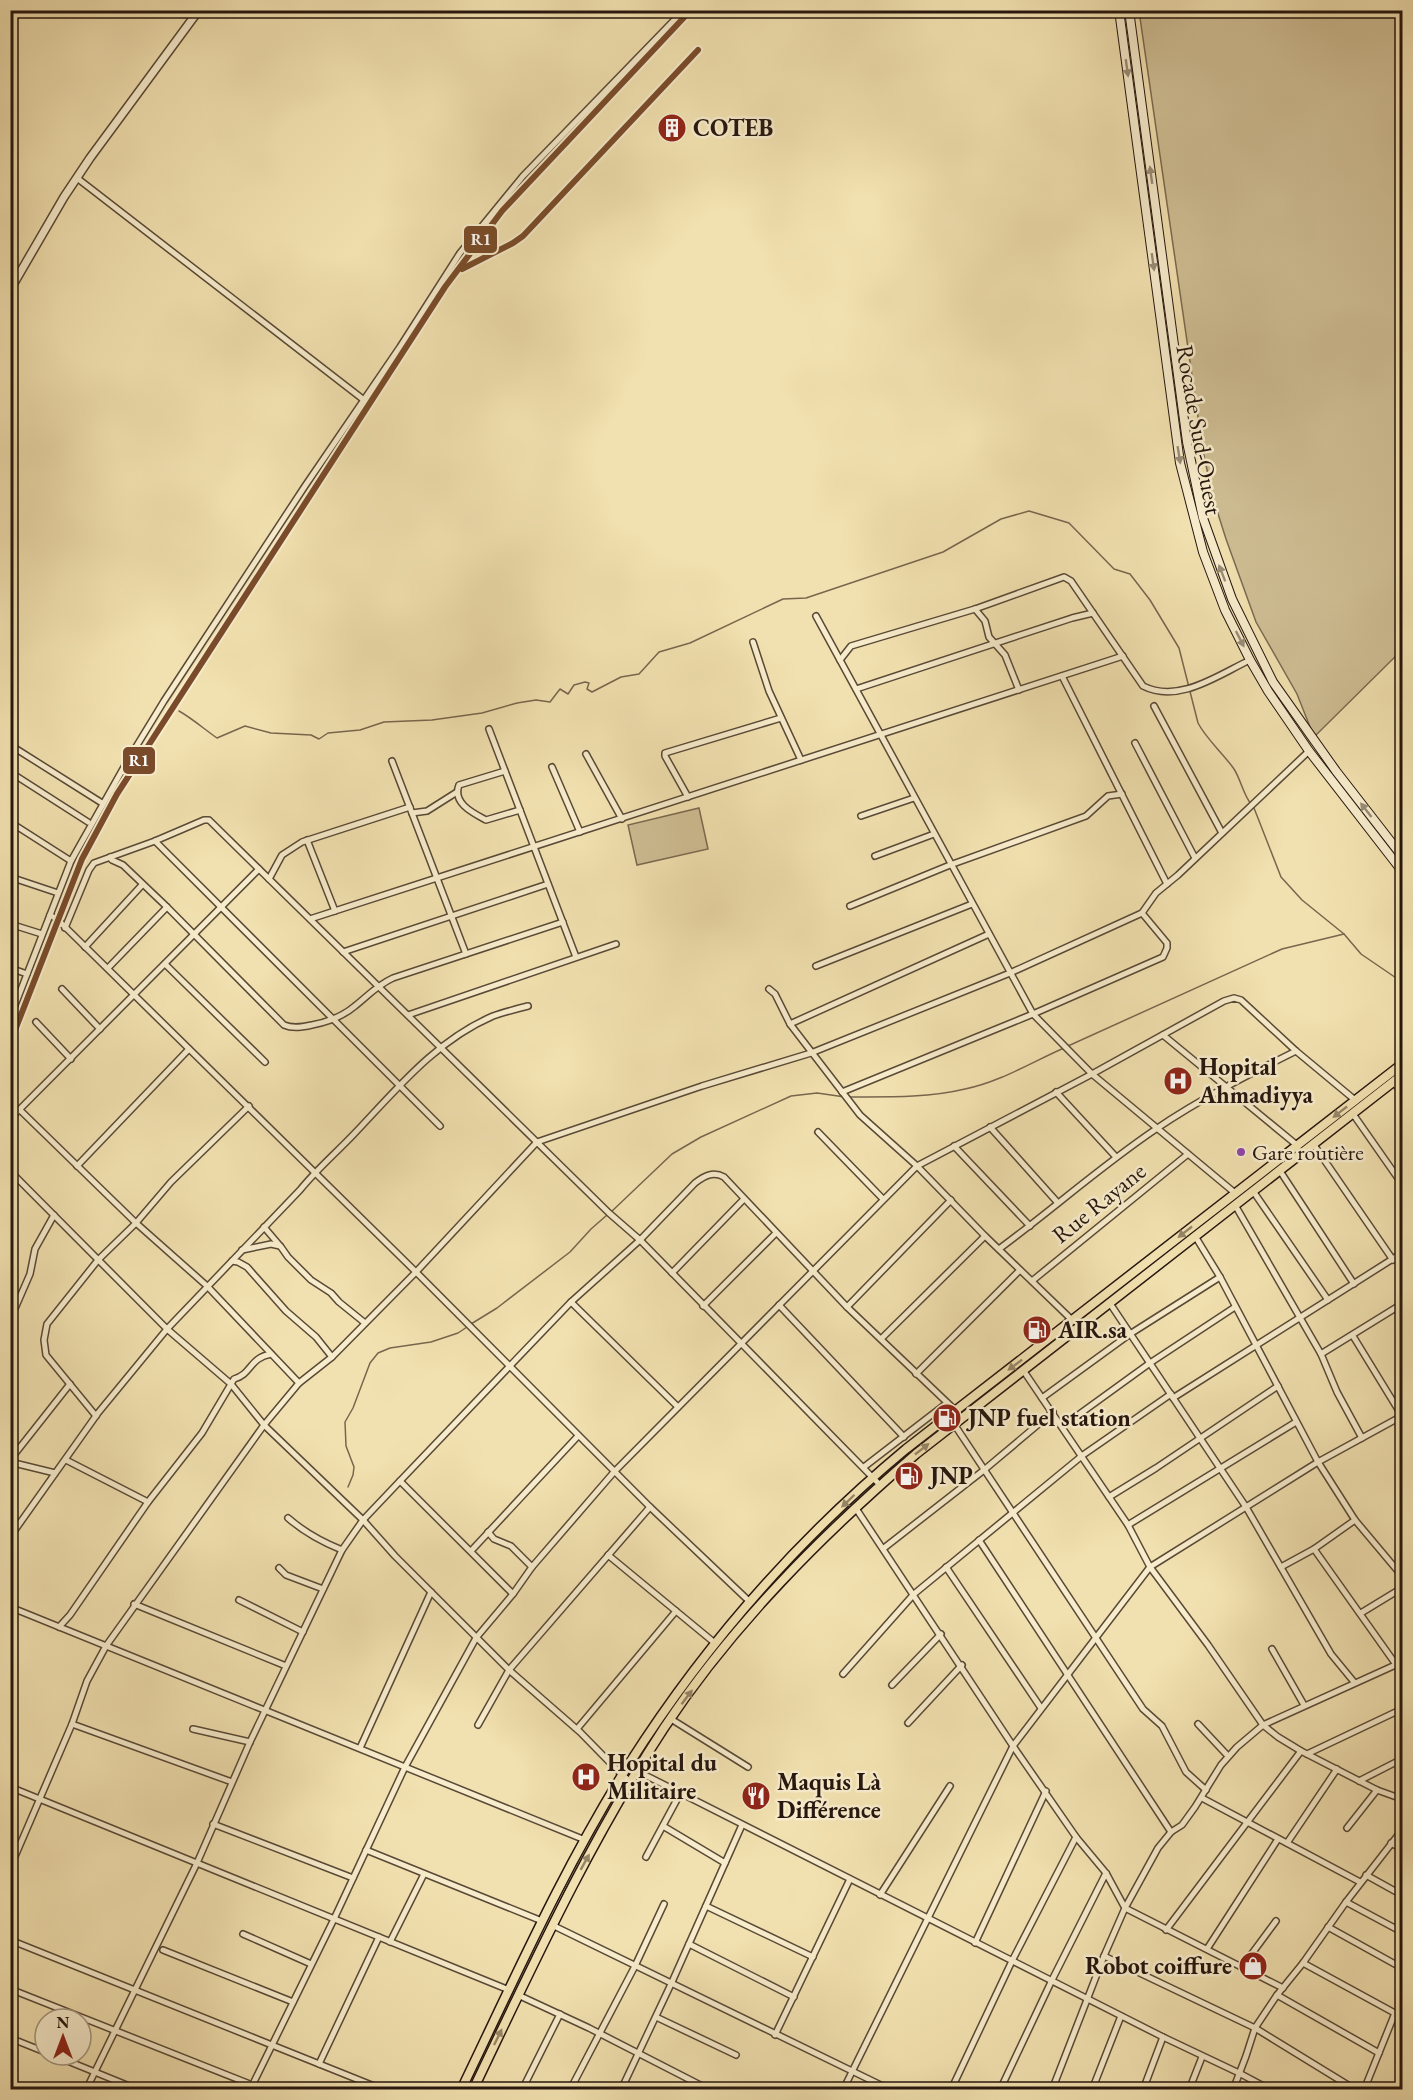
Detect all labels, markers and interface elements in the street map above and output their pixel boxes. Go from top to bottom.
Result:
one-way arrow [1122,59,1132,78]
building icon: COTEB [656,112,688,144]
place label: COTEB [693,112,773,143]
one-way arrow [1146,166,1155,185]
line badge: R1 [463,225,498,254]
text: R1 [471,229,491,250]
one-way arrow [1148,252,1157,271]
street label: Rocade Sud-Ouest [1169,342,1230,518]
one-way arrow [1175,446,1184,465]
one-way arrow [1216,564,1226,582]
one-way arrow [1235,631,1245,648]
line badge: R1 [122,746,156,775]
text: R1 [129,750,149,771]
one-way arrow [1361,802,1373,817]
place label: Hopital Ahmadiyya [1198,1051,1313,1111]
hospital icon: Hopital Ahmadiyya [1162,1065,1194,1097]
one-way arrow [1332,1106,1347,1118]
place label: Gare routière [1252,1138,1364,1167]
marker: Gare routière [1235,1146,1247,1158]
street label: Rue Rayane [1045,1155,1152,1250]
one-way arrow [1178,1225,1193,1237]
fuel station icon: AIR.sa [1021,1314,1053,1346]
place label: AIR.sa [1057,1314,1128,1345]
one-way arrow [1008,1358,1023,1370]
fuel station icon: JNP fuel station [931,1402,963,1434]
place label: JNP fuel station [966,1402,1131,1433]
one-way arrow [914,1443,930,1456]
fuel station icon: JNP [893,1460,925,1492]
place label: JNP [928,1460,973,1491]
one-way arrow [841,1493,855,1507]
one-way arrow [681,1689,693,1704]
place label: Hopital du Militaire [607,1747,718,1806]
hospital icon: Hopital du Militaire [570,1761,602,1793]
place label: Maquis Là Différence [777,1766,882,1825]
restaurant icon: Maquis Là Différence [740,1780,772,1812]
one-way arrow [580,1854,590,1871]
place label: Robot coiffure [1085,1950,1232,1981]
shop icon: Robot coiffure [1237,1950,1269,1982]
north arrow [33,2007,93,2067]
text: N [57,2012,70,2033]
one-way arrow [493,2028,503,2045]

